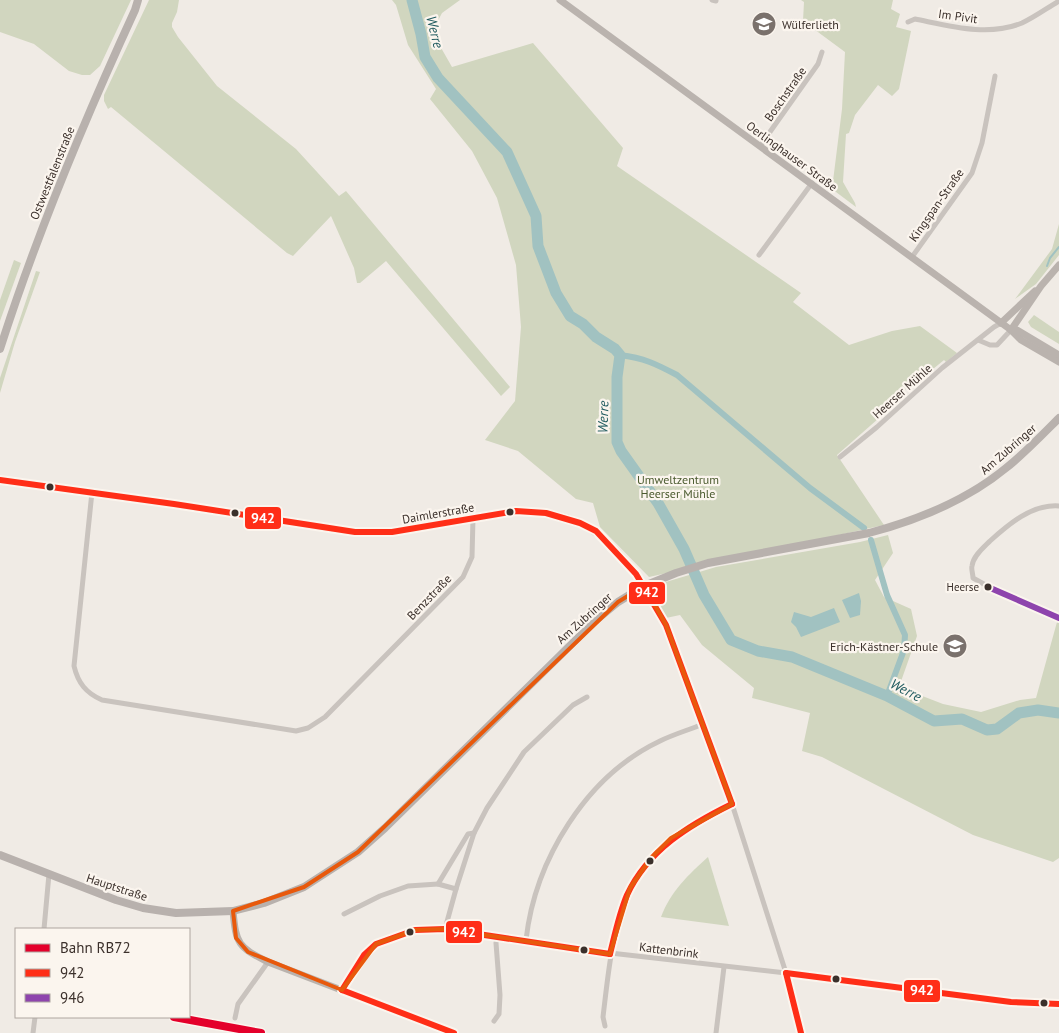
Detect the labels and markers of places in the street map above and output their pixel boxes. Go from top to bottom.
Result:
school or university icon: Wülferlieth [751,11,777,37]
place label: Wülferlieth [782,17,839,32]
unlabelled marker [45,482,55,492]
unlabelled marker [505,507,515,517]
unlabelled marker [230,508,240,518]
place label: Heerse [947,580,979,594]
marker: Heerse [983,582,993,592]
school or university icon: Erich-Kästner-Schule [942,633,968,659]
place label: Erich-Kästner-Schule [830,639,938,654]
unlabelled marker [645,856,655,866]
unlabelled marker [405,927,415,937]
unlabelled marker [579,945,589,955]
unlabelled marker [831,974,841,984]
unlabelled marker [1039,998,1049,1008]

